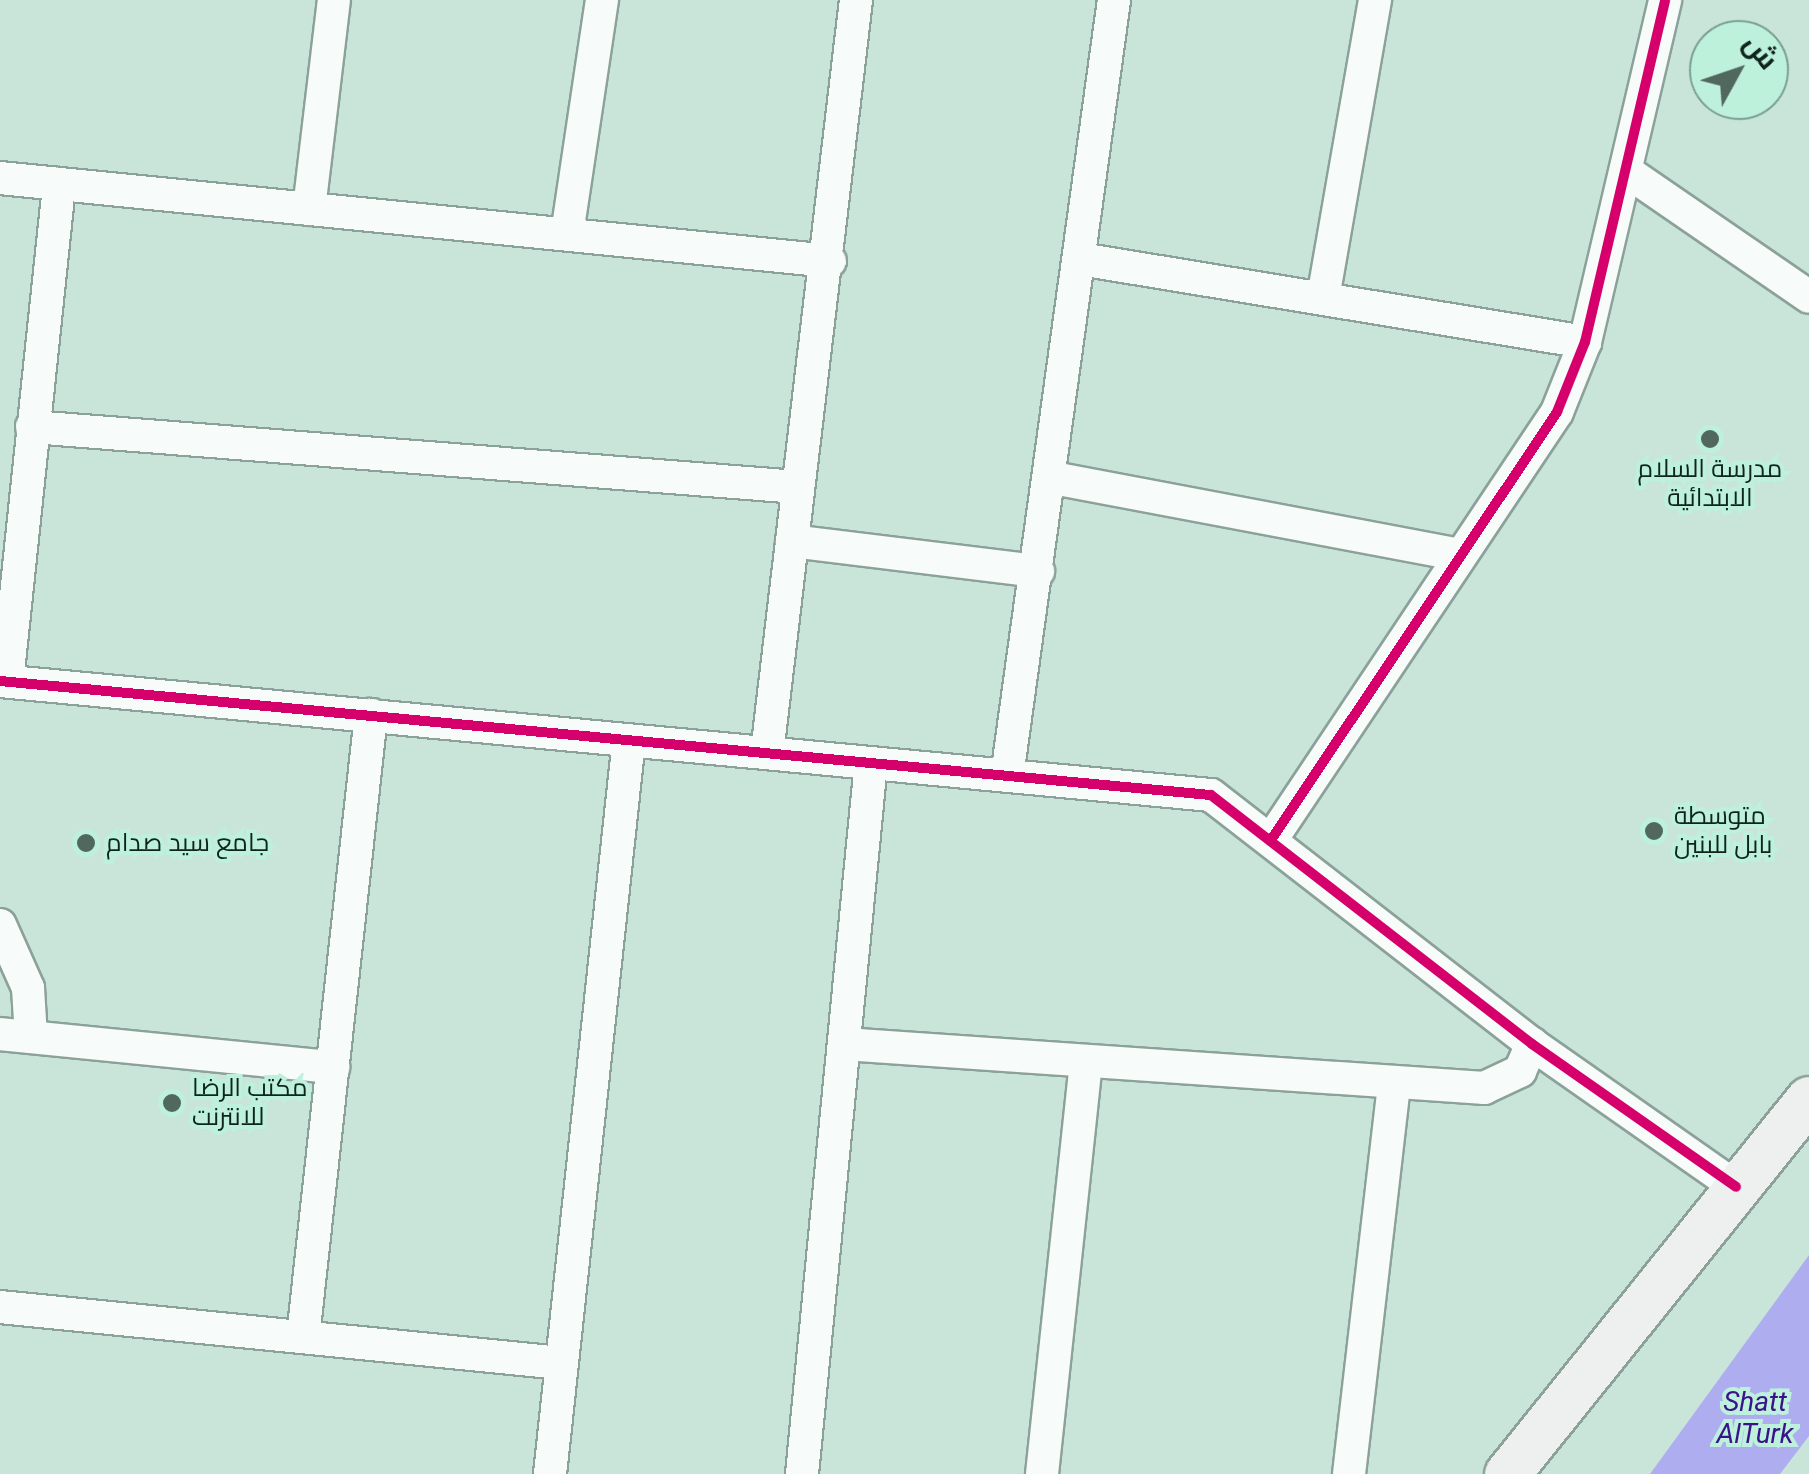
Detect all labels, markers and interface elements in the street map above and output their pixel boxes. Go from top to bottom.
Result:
north arrow [1689,20,1789,120]
text: ش [1737,27,1785,76]
marker: مدرسة السلام الابتدائية [1699,428,1721,450]
place label: مدرسة السلام الابتدائية [1638,455,1782,514]
place label: متوسطة بابل للبنين [1674,802,1772,861]
marker: متوسطة بابل للبنين [1643,820,1665,842]
place label: جامع سيد صدام [106,828,269,858]
marker: جامع سيد صدام [75,832,97,854]
place label: مكتب الرضا للانترنت [192,1074,307,1133]
marker: مكتب الرضا للانترنت [161,1092,183,1114]
water label: Shatt AlTurk [1716,1385,1794,1451]

